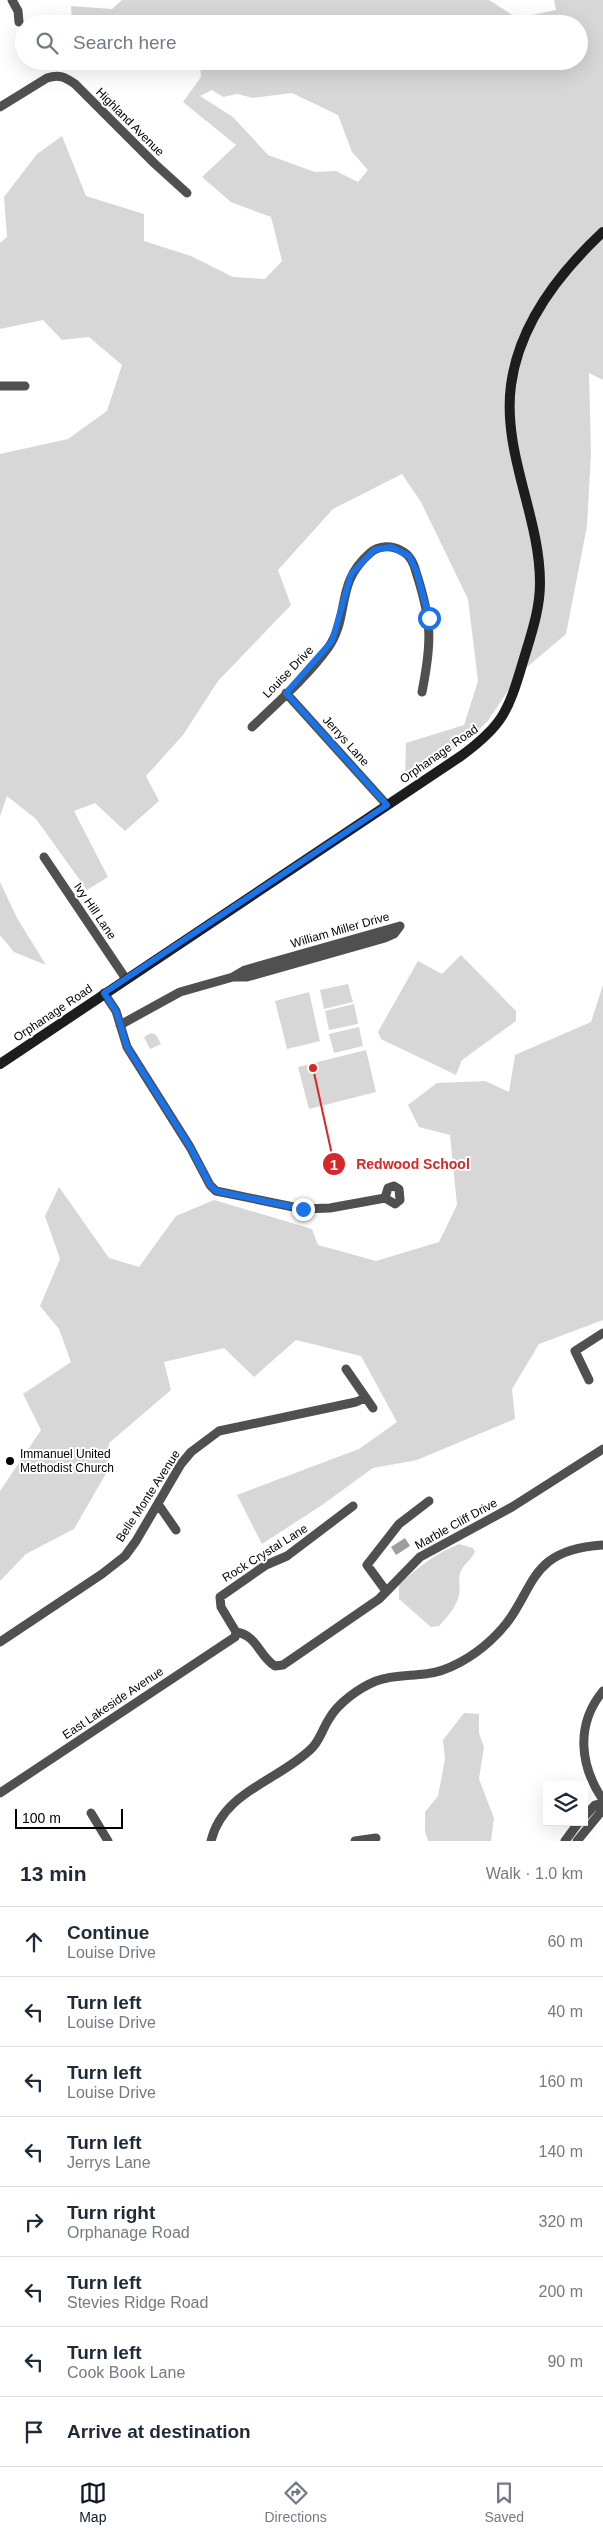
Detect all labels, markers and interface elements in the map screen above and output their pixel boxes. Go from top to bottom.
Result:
search box [15,15,588,70]
icon: search [33,29,61,57]
text: Search here [73,32,177,53]
street label: Highland Avenue [93,85,167,159]
route start [418,607,441,630]
street label: Louise Drive [260,643,316,701]
street label: Jerrys Lane [320,713,372,769]
street label: Orphanage Road [397,722,481,786]
street label: Ivy Hill Lane [71,880,119,942]
street label: William Miller Drive [289,909,391,951]
street label: Orphanage Road [11,981,95,1045]
callout: Redwood School [322,1150,480,1179]
text: 1 [330,1156,338,1173]
text: Redwood School [356,1156,470,1172]
route end [292,1198,315,1221]
place label: Immanuel United Methodist Church [20,1447,114,1475]
street label: Belle Monte Avenue [113,1447,183,1544]
marker: Immanuel United Methodist Church [4,1455,16,1467]
street label: Marble Cliff Drive [412,1495,500,1552]
street label: Rock Crystal Lane [220,1521,311,1585]
street label: East Lakeside Avenue [60,1664,166,1742]
map controls [543,1781,588,1826]
button: layers [543,1781,588,1826]
scale bar [15,1806,122,1829]
text: 100 m [22,1810,61,1826]
text: 13 min [20,1862,87,1885]
text: Walk · 1.0 km [486,1865,583,1882]
text: Continue [67,1922,149,1943]
icon: ahead [20,1928,48,1956]
text: 60 m [547,1933,583,1950]
text: Louise Drive [67,1944,156,1961]
text: Turn left [67,1992,142,2013]
icon: left [20,1998,48,2026]
text: 40 m [547,2003,583,2020]
text: Louise Drive [67,2014,156,2031]
text: Turn left [67,2062,142,2083]
icon: left [20,2068,48,2096]
text: 160 m [539,2073,583,2090]
text: Louise Drive [67,2084,156,2101]
text: Turn left [67,2132,142,2153]
icon: left [20,2138,48,2166]
text: 140 m [539,2143,583,2160]
text: Jerrys Lane [67,2154,151,2171]
text: Turn right [67,2202,155,2223]
icon: right [20,2208,48,2236]
text: 320 m [539,2213,583,2230]
text: Orphanage Road [67,2224,190,2241]
text: Turn left [67,2272,142,2293]
icon: left [20,2278,48,2306]
text: 200 m [539,2283,583,2300]
text: Stevies Ridge Road [67,2294,208,2311]
text: Turn left [67,2342,142,2363]
icon: left [20,2348,48,2376]
text: 90 m [547,2353,583,2370]
text: Cook Book Lane [67,2364,185,2381]
icon: arrive [20,2418,48,2446]
text: Arrive at destination [67,2421,251,2442]
tab: Map [79,2479,107,2525]
tab: Directions [265,2479,327,2525]
tab: Saved [484,2479,524,2525]

